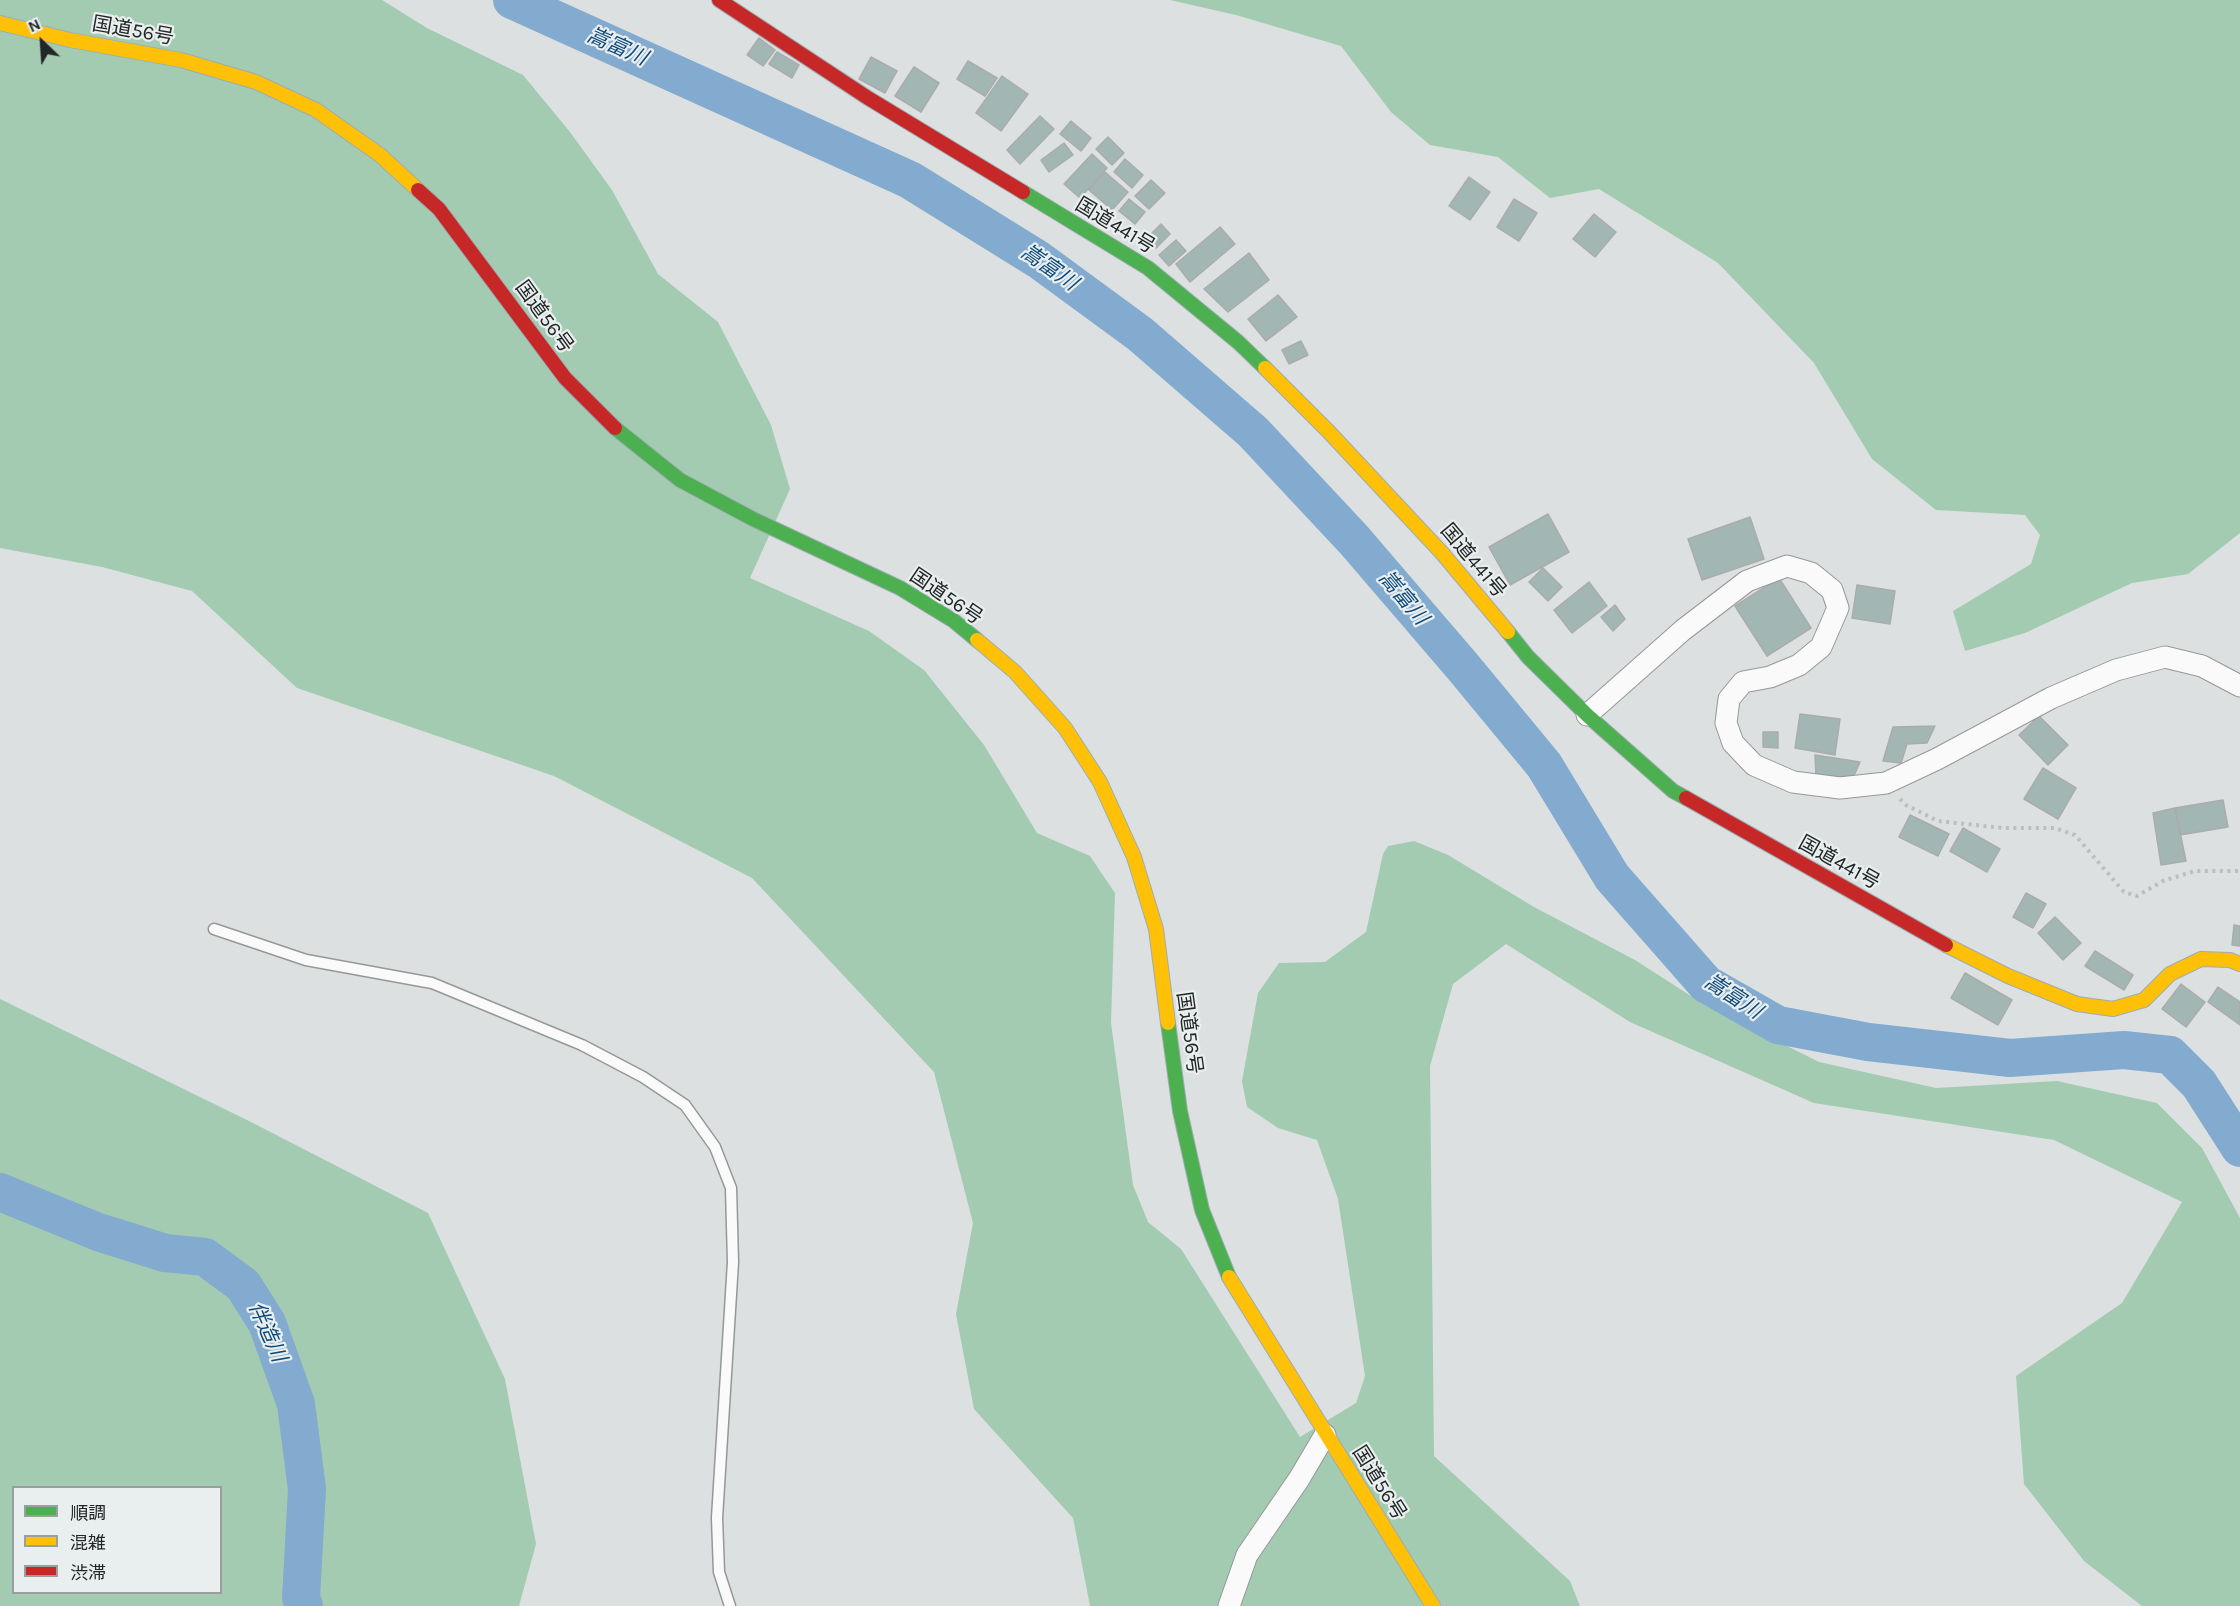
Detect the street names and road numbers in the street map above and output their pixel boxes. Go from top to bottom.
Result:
street label: 国道56号 [90,12,176,50]
street label: 国道441号 [1071,193,1159,259]
street label: 国道56号 [510,276,578,358]
street label: 国道441号 [1435,519,1511,603]
street label: 国道56号 [905,564,987,630]
street label: 国道441号 [1794,831,1884,895]
street label: 国道56号 [1171,990,1207,1076]
street label: 国道56号 [1347,1442,1411,1524]

